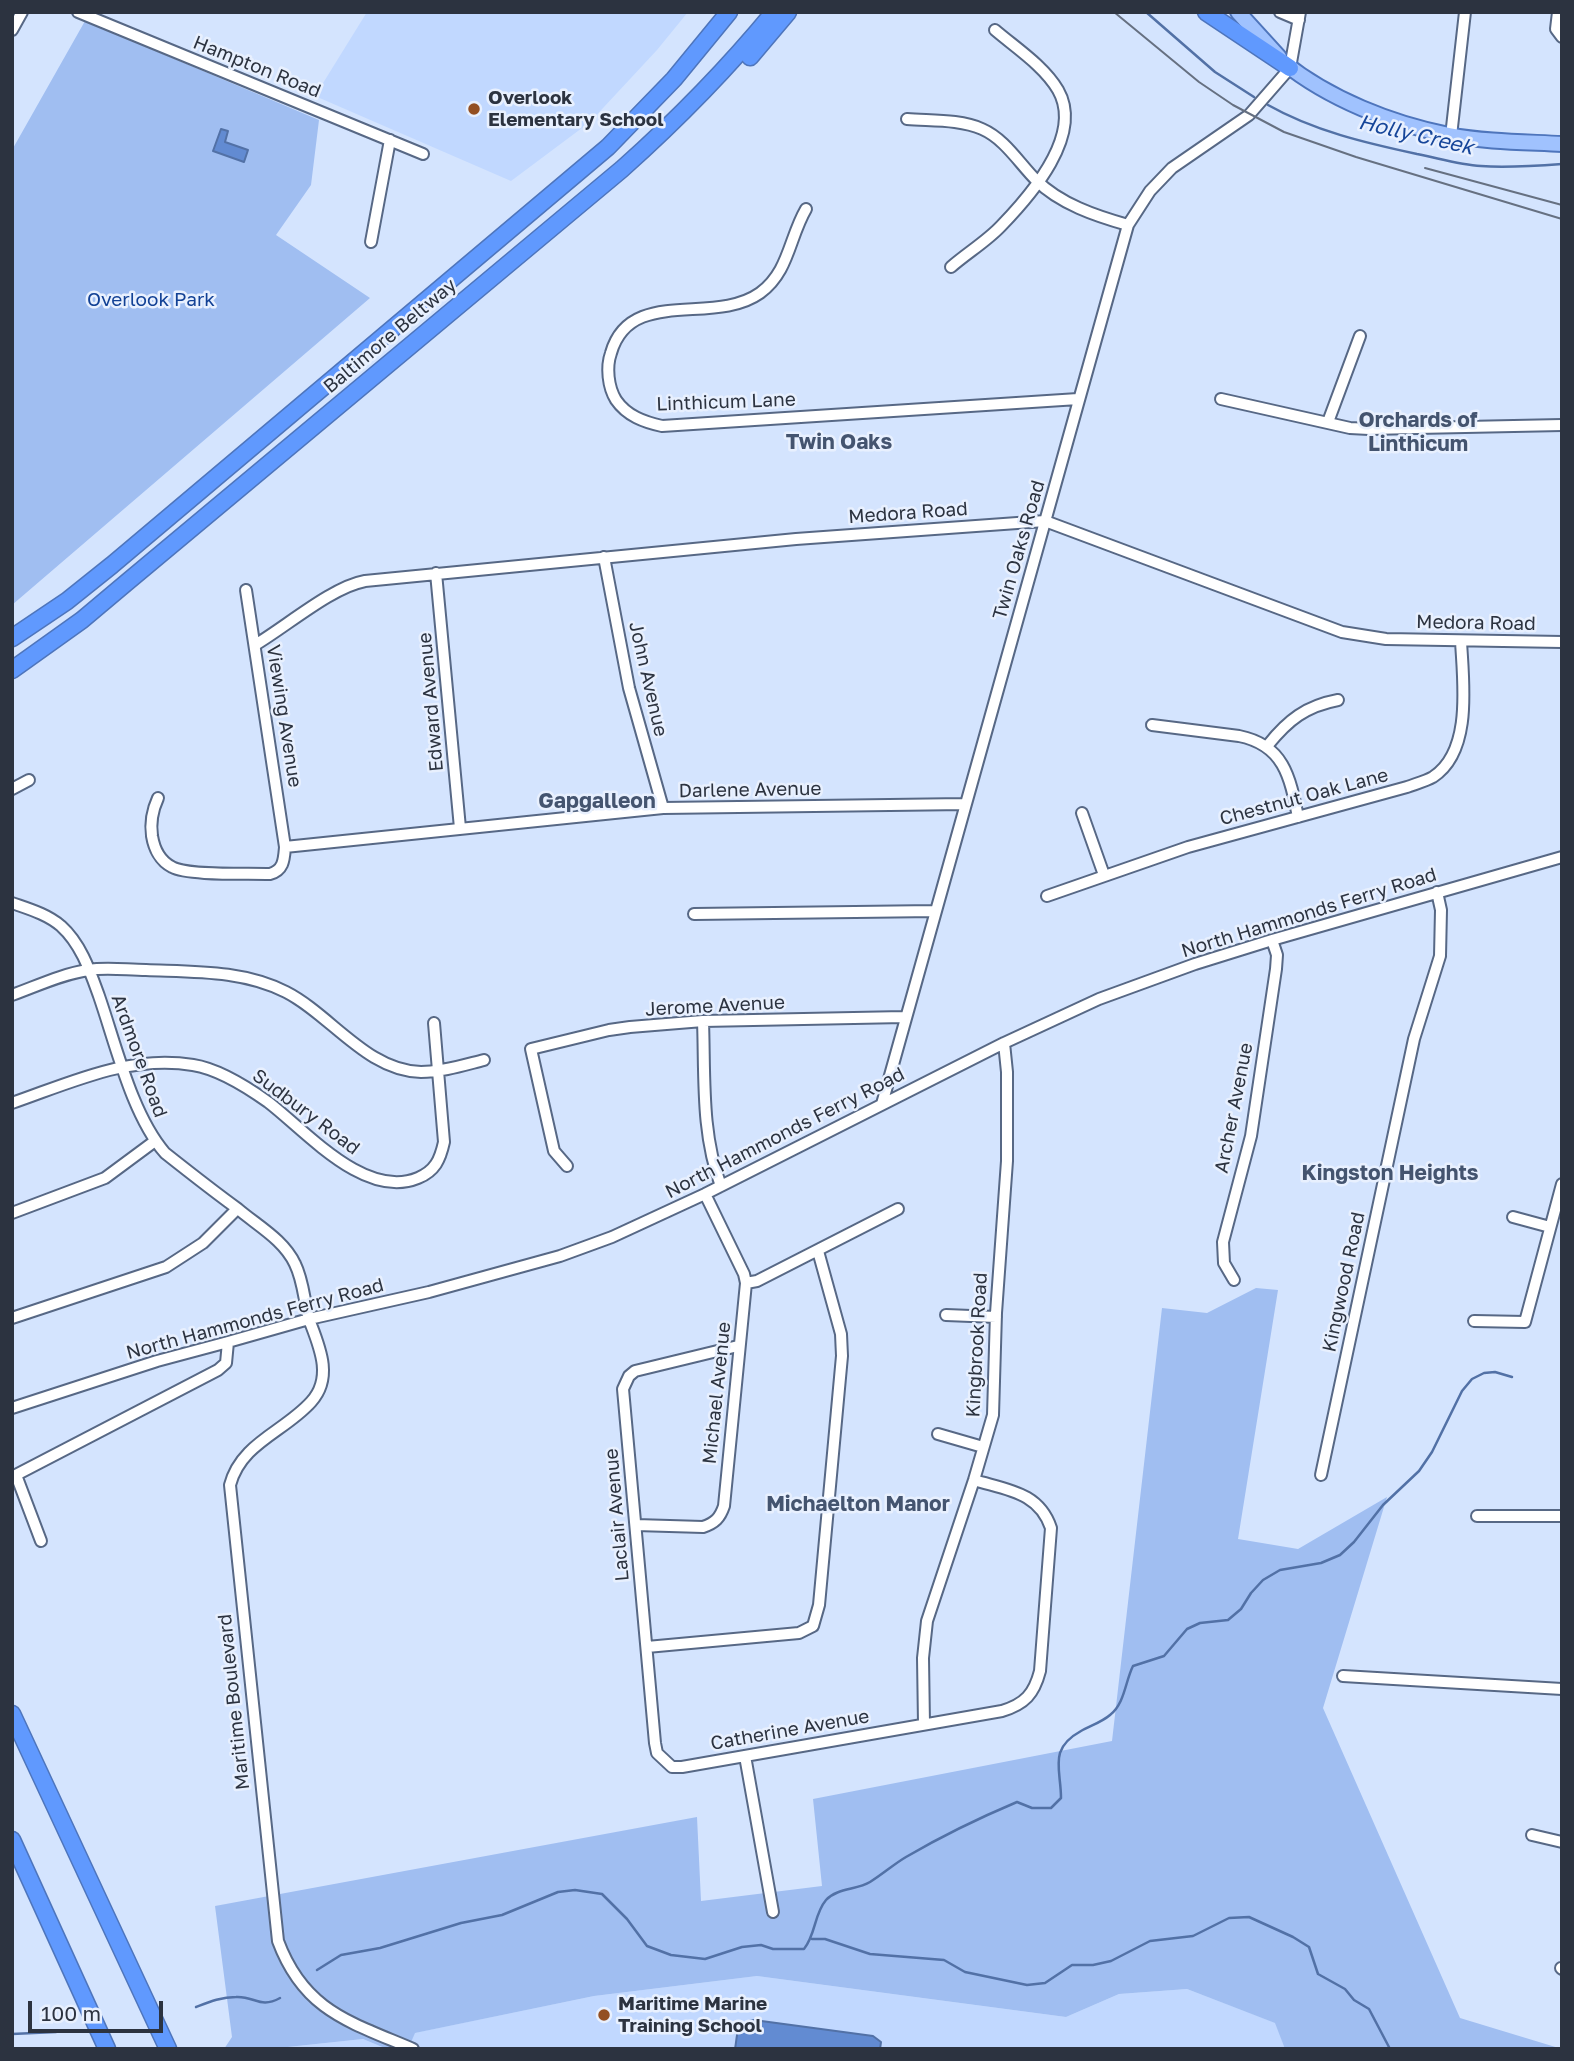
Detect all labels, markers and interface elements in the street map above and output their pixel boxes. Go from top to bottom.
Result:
street label: Hampton Road [190,31,324,103]
place label: Overlook Elementary School [488,87,664,131]
marker: Overlook Elementary School [466,101,482,117]
water label: Holly Creek [1356,110,1476,160]
street label: Baltimore Beltway [319,274,461,398]
park label: Overlook Park [87,289,215,311]
street label: Linthicum Lane [656,388,796,416]
district label: Orchards of Linthicum [1359,407,1477,457]
district label: Twin Oaks [786,429,892,455]
street label: Twin Oaks Road [988,478,1050,622]
street label: Medora Road [848,497,968,529]
street label: Medora Road [1416,611,1536,635]
street label: John Avenue [624,619,672,739]
street label: Edward Avenue [414,631,448,773]
street label: Viewing Avenue [261,643,307,789]
street label: Chestnut Oak Lane [1217,764,1391,830]
street label: Darlene Avenue [678,777,822,803]
district label: Gapgalleon [538,788,656,814]
street label: North Hammonds Ferry Road [1179,863,1439,963]
street label: Ardmore Road [106,991,172,1121]
street label: Jerome Avenue [645,991,785,1021]
street label: Archer Avenue [1210,1041,1258,1175]
street label: North Hammonds Ferry Road [662,1063,908,1203]
street label: Sudbury Road [248,1064,364,1160]
district label: Kingston Heights [1301,1160,1479,1186]
street label: Kingwood Road [1318,1210,1370,1354]
street label: Kingbrook Road [962,1272,992,1418]
street label: North Hammonds Ferry Road [124,1274,386,1364]
street label: Michael Avenue [698,1321,736,1465]
street label: Laclair Avenue [600,1448,634,1582]
district label: Michaelton Manor [766,1491,950,1517]
street label: Maritime Boulevard [213,1613,255,1791]
street label: Catherine Avenue [709,1705,871,1755]
scale bar [32,1988,166,2032]
place label: Maritime Marine Training School [618,1993,767,2037]
text: 100 m [41,2000,101,2026]
marker: Maritime Marine Training School [596,2007,612,2023]

